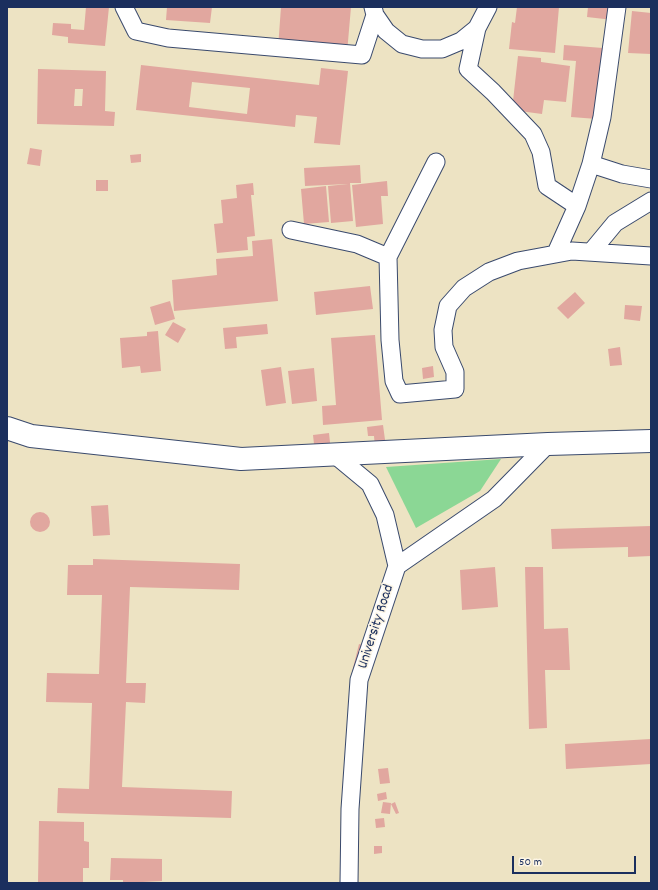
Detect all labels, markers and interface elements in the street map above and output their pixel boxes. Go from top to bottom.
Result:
street label: University Road [355,583,399,671]
scale bar [514,848,638,874]
text: 50 m [519,854,542,871]

